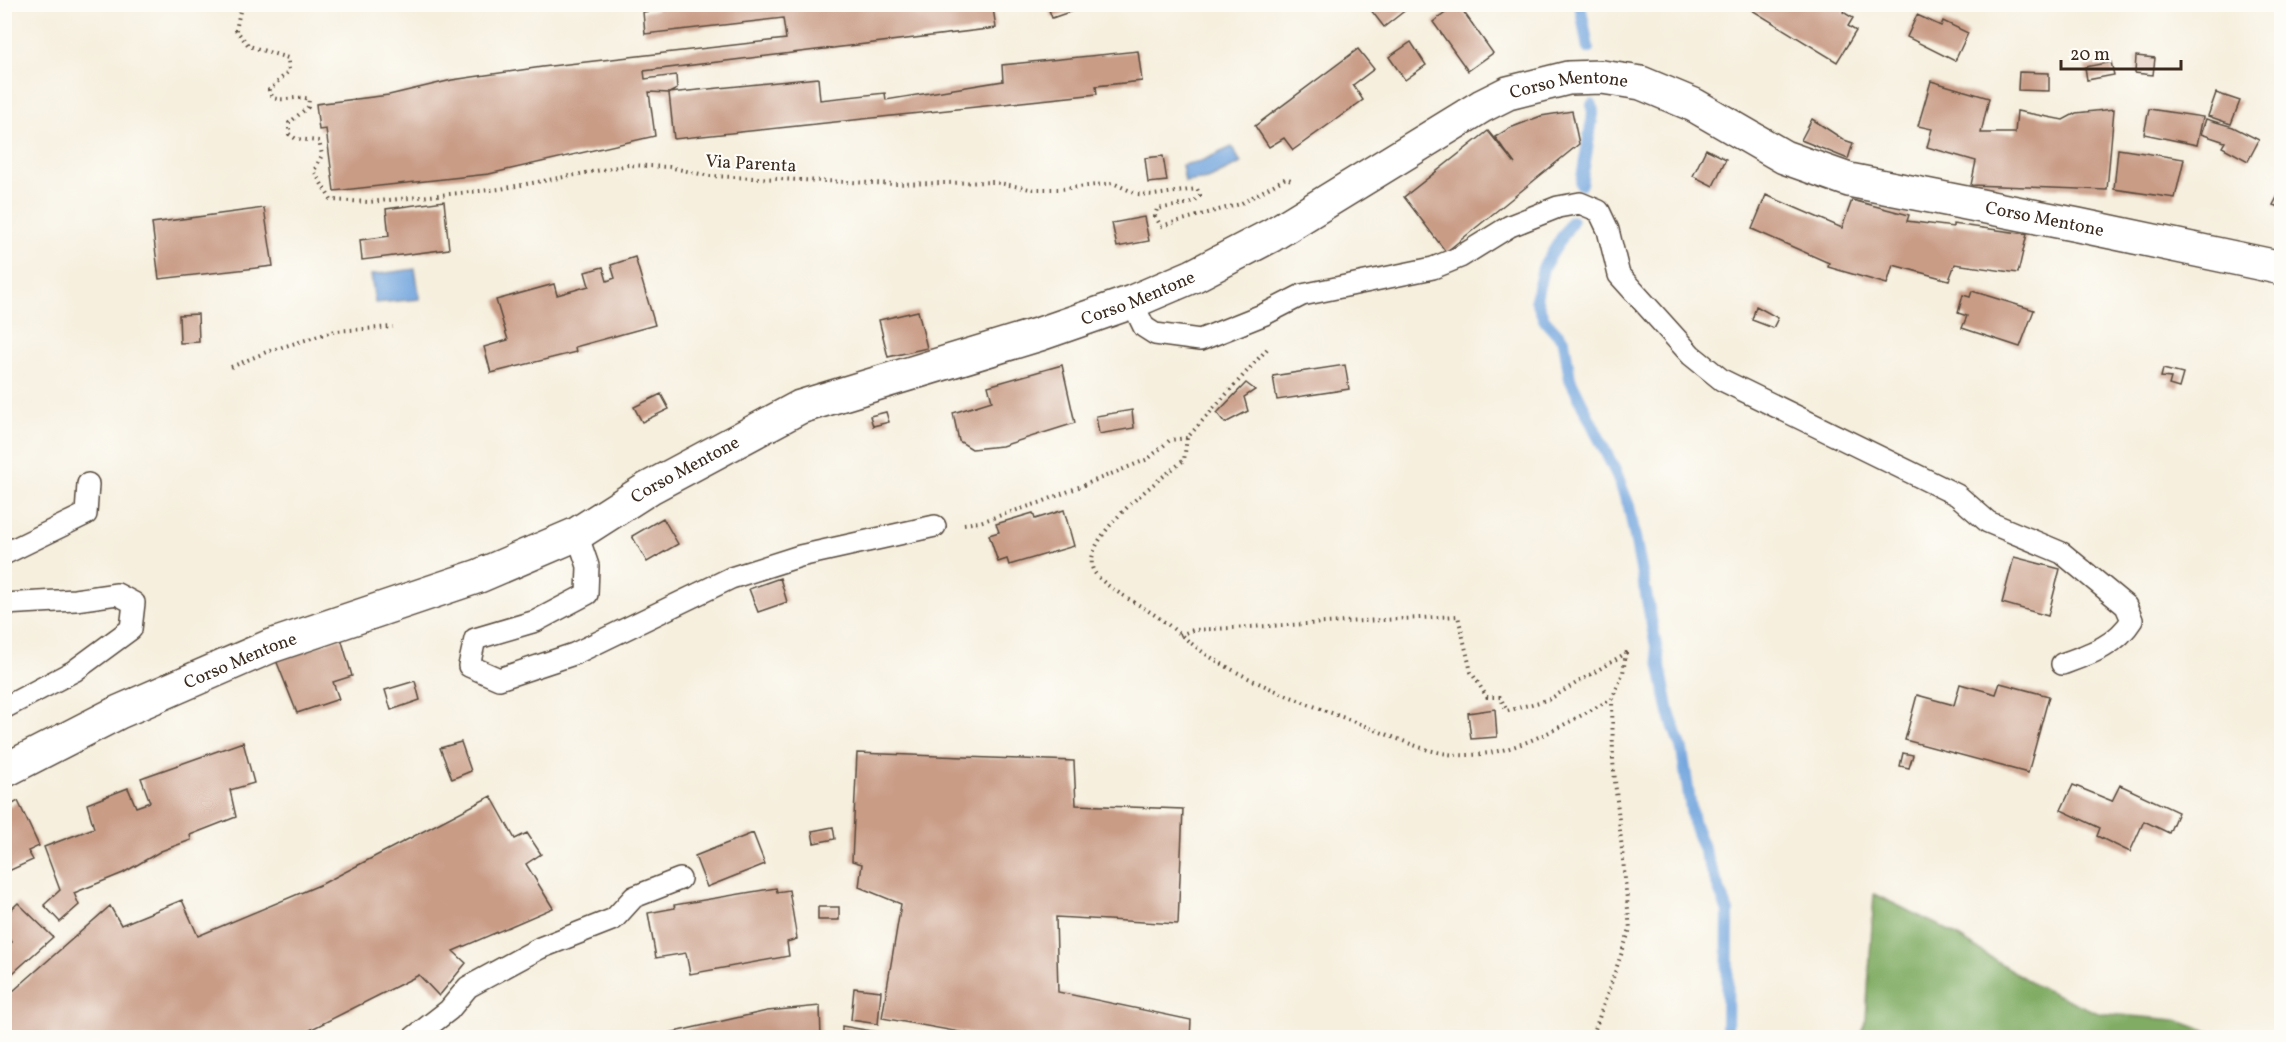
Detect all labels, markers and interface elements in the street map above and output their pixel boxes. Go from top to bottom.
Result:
scale bar [2061,33,2181,71]
text: 20 m [2070,43,2110,68]
street label: Corso Mentone [1507,66,1630,106]
street label: Via Parenta [705,150,797,179]
street label: Corso Mentone [1983,196,2106,244]
street label: Corso Mentone [1078,266,1199,333]
street label: Corso Mentone [626,431,744,510]
street label: Corso Mentone [180,627,300,696]

